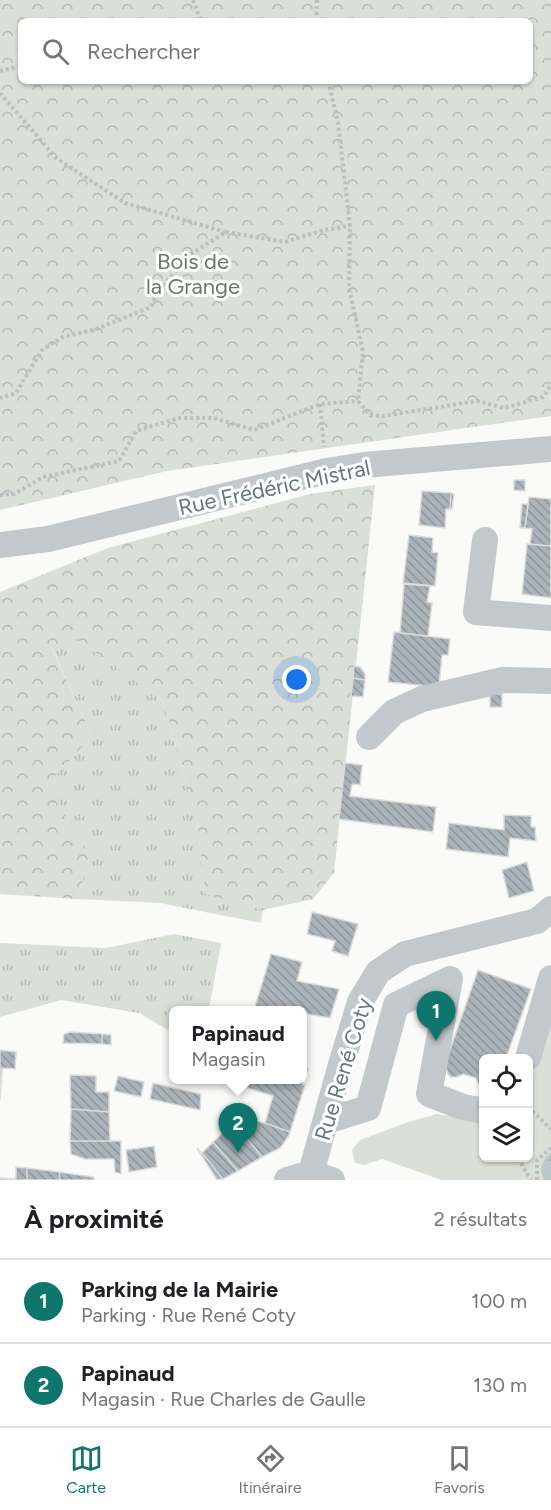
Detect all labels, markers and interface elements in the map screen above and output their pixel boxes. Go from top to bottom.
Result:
search box [18,18,533,84]
icon: search [39,35,72,68]
text: Rechercher [87,38,200,65]
park label: Bois de la Grange [146,248,240,300]
street label: Rue Frédéric Mistral [176,454,372,521]
your location [282,665,311,694]
pin: 1 [416,992,456,1041]
street label: Rue René Coty [309,994,378,1144]
popup [169,1006,307,1084]
text: Papinaud [191,1020,285,1047]
text: Magasin [191,1047,265,1071]
map controls [479,1054,533,1162]
button: locate [479,1054,533,1108]
pin: 2 [218,1104,258,1153]
button: layers [479,1108,533,1162]
text: À proximité [24,1203,164,1235]
text: 2 résultats [434,1207,527,1231]
text: Parking de la Mairie [81,1276,278,1303]
text: 1 [39,1289,48,1313]
text: 100 m [471,1289,527,1313]
text: Parking · Rue René Coty [81,1303,296,1327]
text: Papinaud [81,1360,175,1387]
text: 2 [38,1373,49,1397]
text: 130 m [473,1373,527,1397]
text: Magasin · Rue Charles de Gaulle [81,1387,366,1411]
tab: Carte [66,1442,106,1497]
tab: Itinéraire [239,1442,302,1497]
tab: Favoris [434,1442,485,1497]

